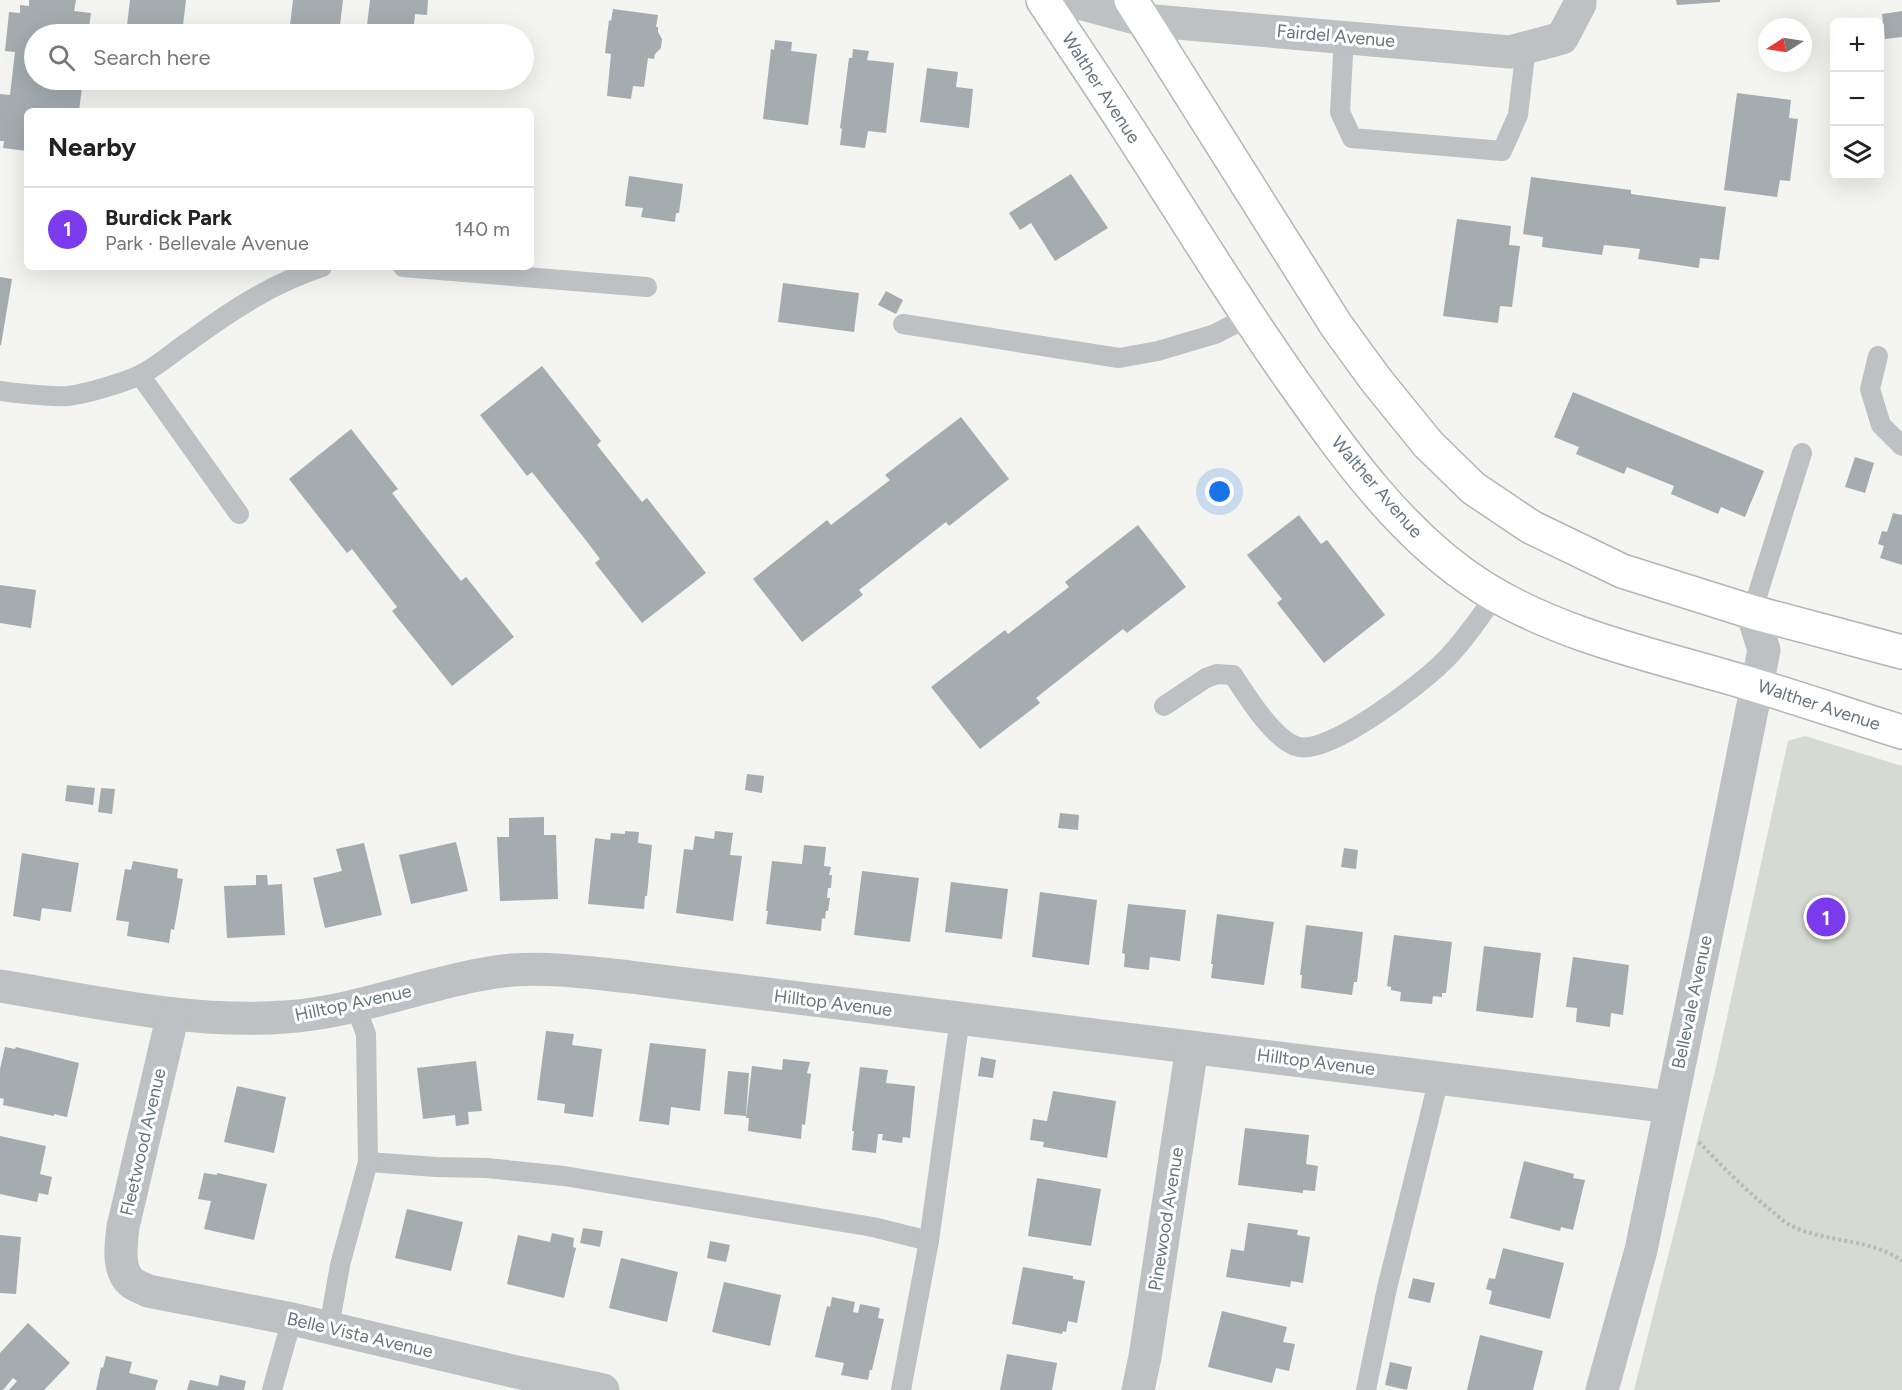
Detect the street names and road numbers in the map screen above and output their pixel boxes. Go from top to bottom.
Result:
street label: Fairdel Avenue [1276,20,1396,52]
street label: Walther Avenue [1057,28,1145,148]
street label: Walther Avenue [1327,432,1427,543]
street label: Walther Avenue [1755,675,1883,735]
street label: Bellevale Avenue [1667,933,1717,1071]
street label: Hilltop Avenue [293,980,414,1026]
street label: Hilltop Avenue [773,985,893,1021]
street label: Hilltop Avenue [1256,1044,1376,1080]
street label: Fleetwood Avenue [115,1066,171,1218]
street label: Pinewood Avenue [1144,1146,1188,1292]
street label: Belle Vista Avenue [285,1307,435,1363]

